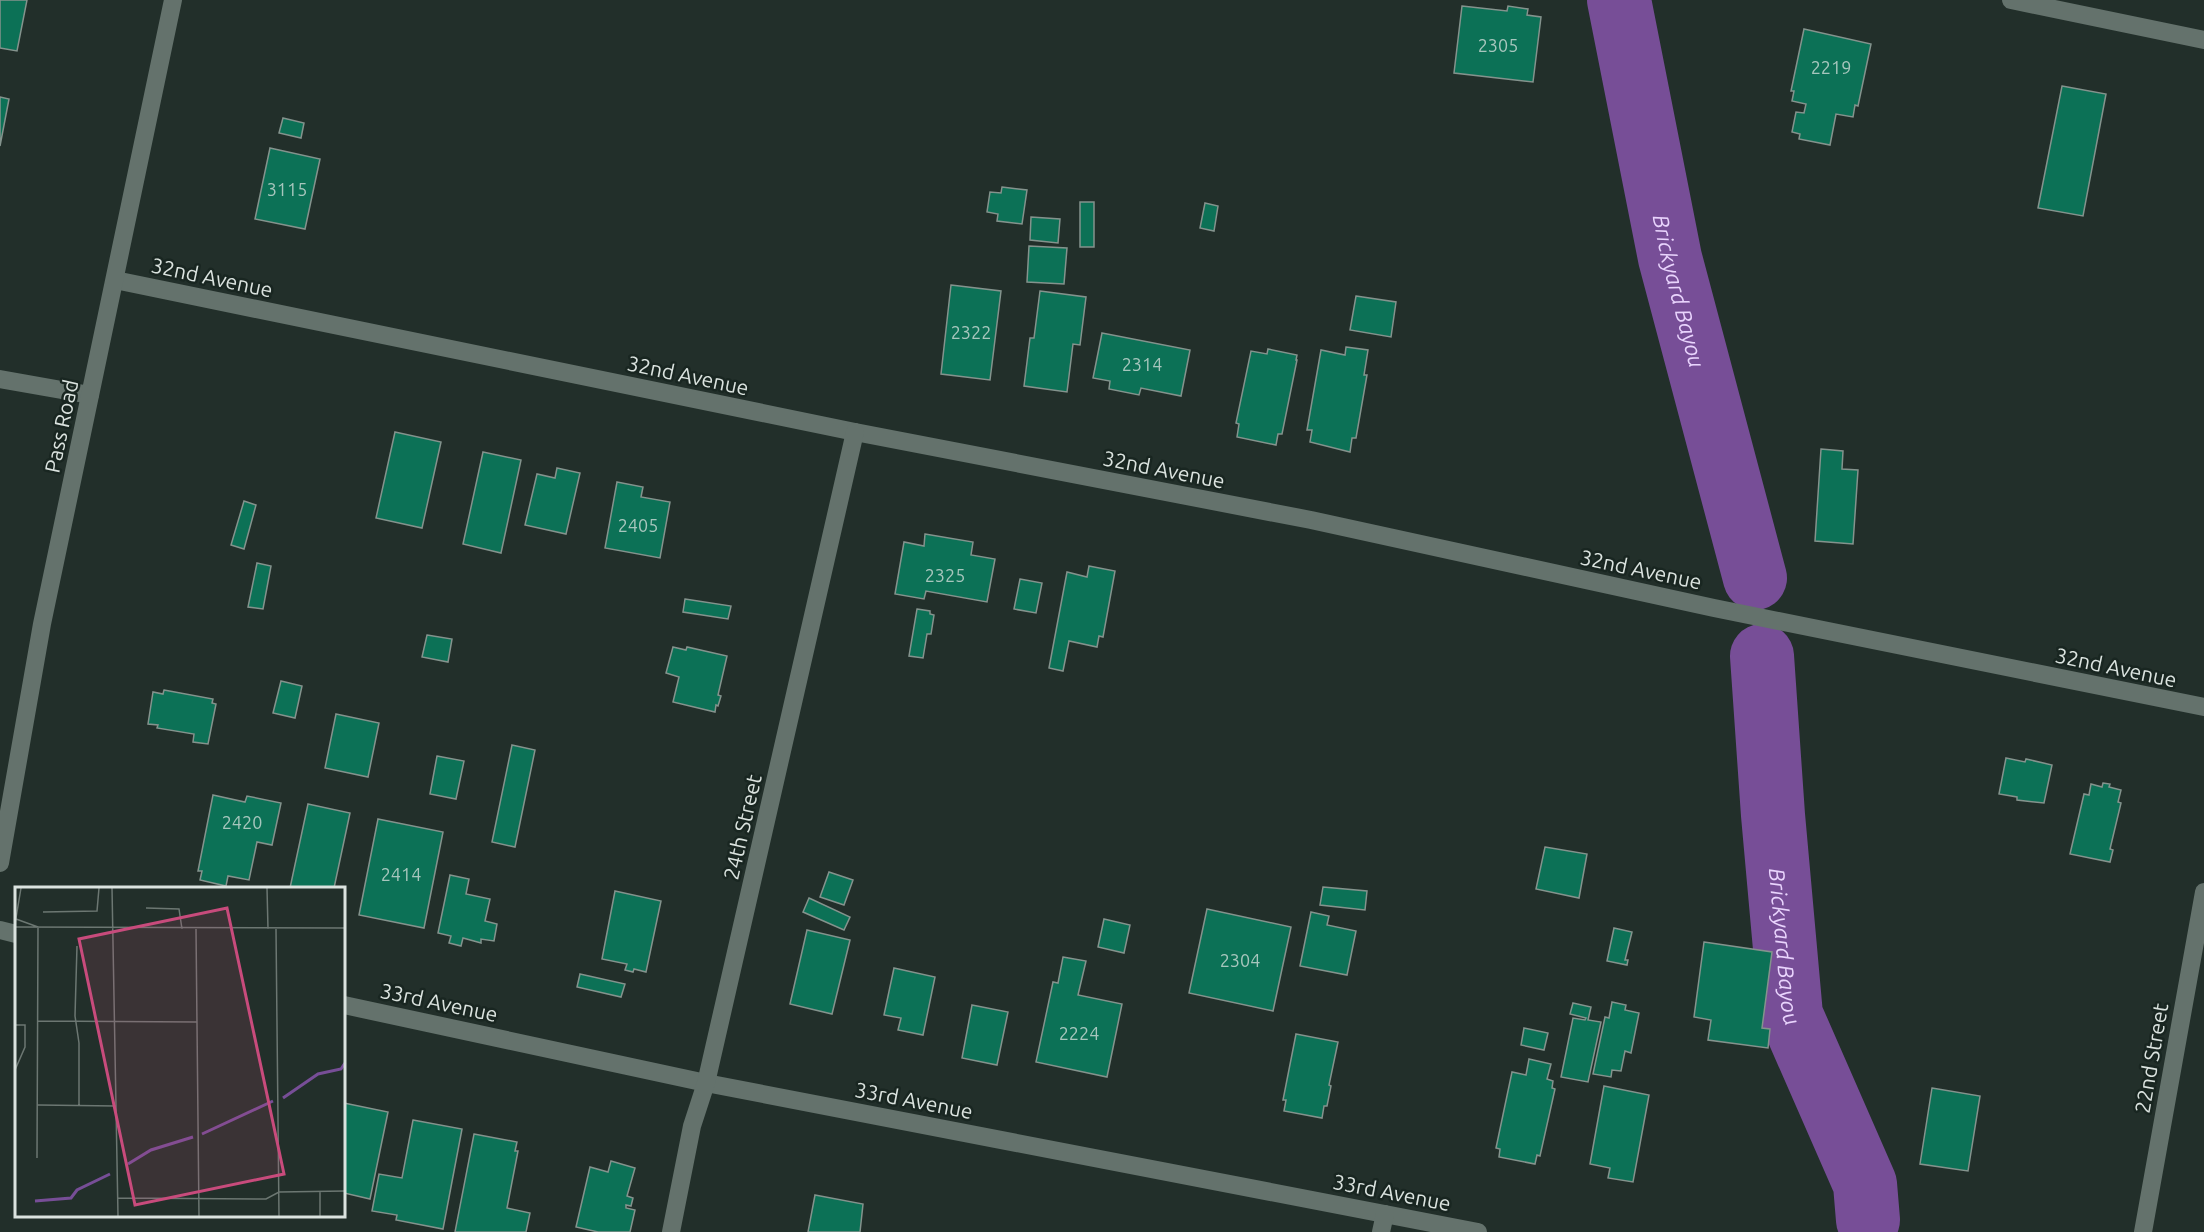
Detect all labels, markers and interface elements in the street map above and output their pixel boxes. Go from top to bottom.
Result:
house number: 2305 [1478,35,1518,55]
house number: 2219 [1811,57,1851,77]
house number: 3115 [267,179,307,199]
water label: Brickyard Bayou [1649,212,1711,370]
street label: 32nd Avenue [149,252,275,302]
house number: 2322 [951,322,991,342]
street label: 32nd Avenue [625,350,751,400]
house number: 2314 [1122,354,1162,374]
street label: Pass Road [39,377,83,475]
street label: 32nd Avenue [1101,445,1227,493]
house number: 2405 [618,515,658,535]
street label: 32nd Avenue [1578,544,1704,594]
house number: 2325 [925,565,965,585]
street label: 32nd Avenue [2053,642,2179,692]
street label: 24th Street [718,772,766,882]
house number: 2420 [222,812,262,832]
house number: 2414 [381,864,421,884]
water label: Brickyard Bayou [1765,867,1806,1029]
inset map [15,887,345,1217]
house number: 2304 [1220,950,1260,970]
street label: 33rd Avenue [378,978,500,1026]
street label: 22nd Street [2130,1001,2172,1115]
house number: 2224 [1059,1023,1099,1043]
street label: 33rd Avenue [853,1077,975,1123]
street label: 33rd Avenue [1331,1169,1453,1215]

